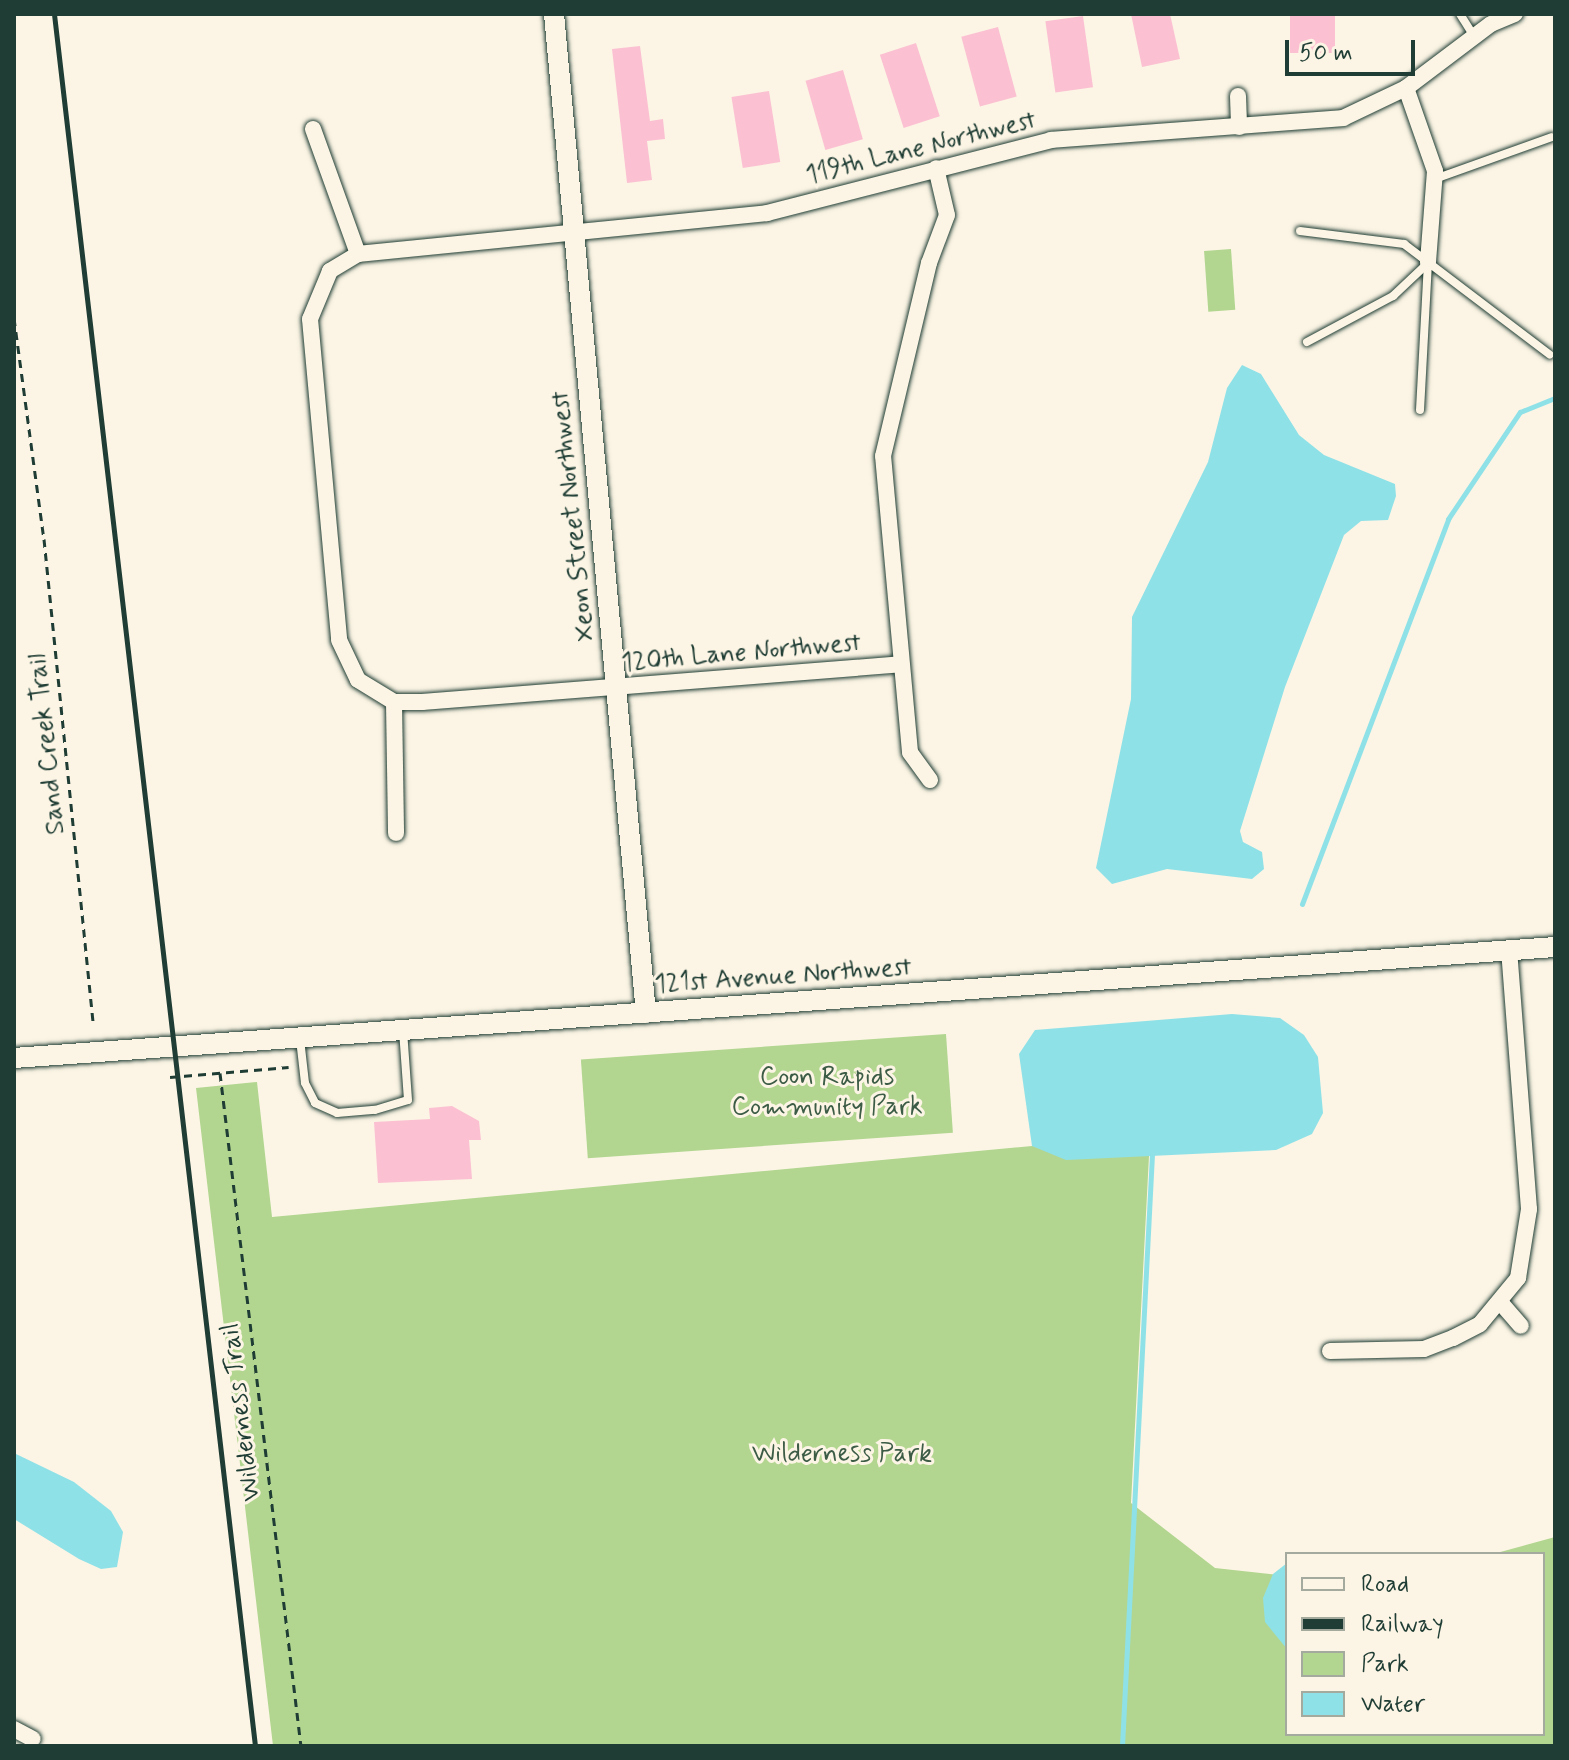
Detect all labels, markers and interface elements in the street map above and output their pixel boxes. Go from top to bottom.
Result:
scale bar [1289,24,1419,74]
text: 50 m [1299,38,1353,69]
street label: 119th Lane Northwest [802,105,1040,193]
street label: Xeon Street Northwest [545,389,603,643]
street label: 120th Lane Northwest [619,628,863,680]
street label: Sand Creek Trail [23,652,73,836]
street label: 121st Avenue Northwest [653,952,913,1002]
park label: Coon Rapids Community Park [731,1062,923,1124]
street label: Wilderness Trail [216,1324,268,1500]
park label: Wilderness Park [753,1439,931,1471]
legend [1285,1552,1545,1736]
text: Road [1361,1569,1409,1600]
text: Railway [1361,1609,1444,1640]
text: Park [1361,1649,1409,1680]
text: Water [1361,1689,1425,1720]

